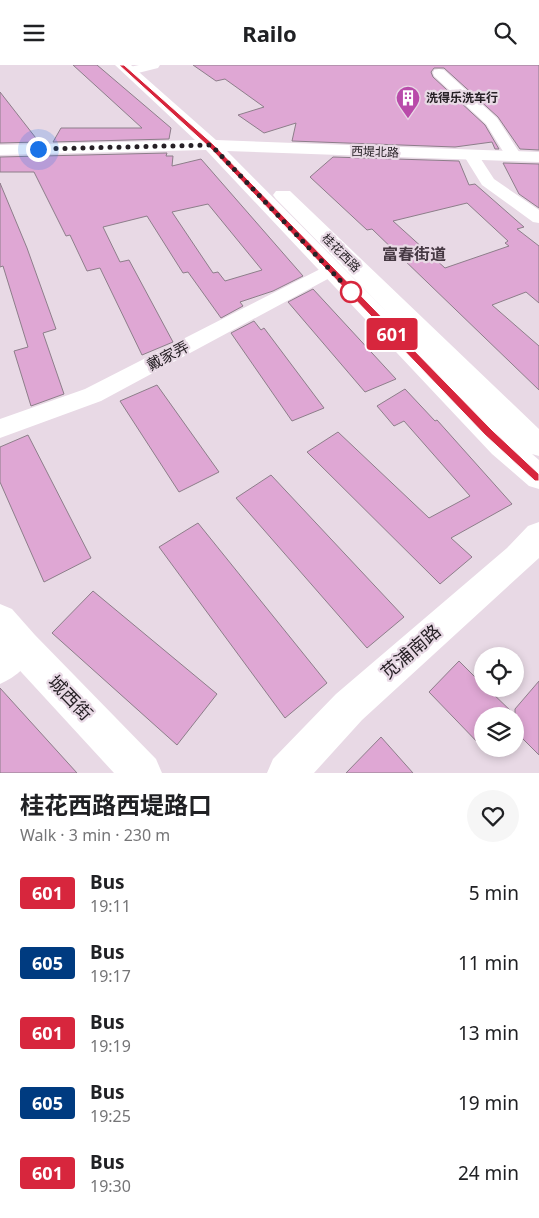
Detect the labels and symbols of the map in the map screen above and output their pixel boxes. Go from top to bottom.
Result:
building icon: 洗得乐洗车行 [395,85,421,119]
place label: 洗得乐洗车行 [426,89,498,106]
your location [26,137,51,162]
street label: 西堤北路 [351,142,399,161]
street label: 桂花西路 [318,230,364,276]
district label: 富春街道 [382,243,446,265]
unlabelled marker [340,281,362,303]
line badge: 601 [363,318,421,350]
street label: 戴家弄 [143,336,192,375]
street label: 苋浦南路 [375,619,445,684]
street label: 城西街 [43,670,98,725]

